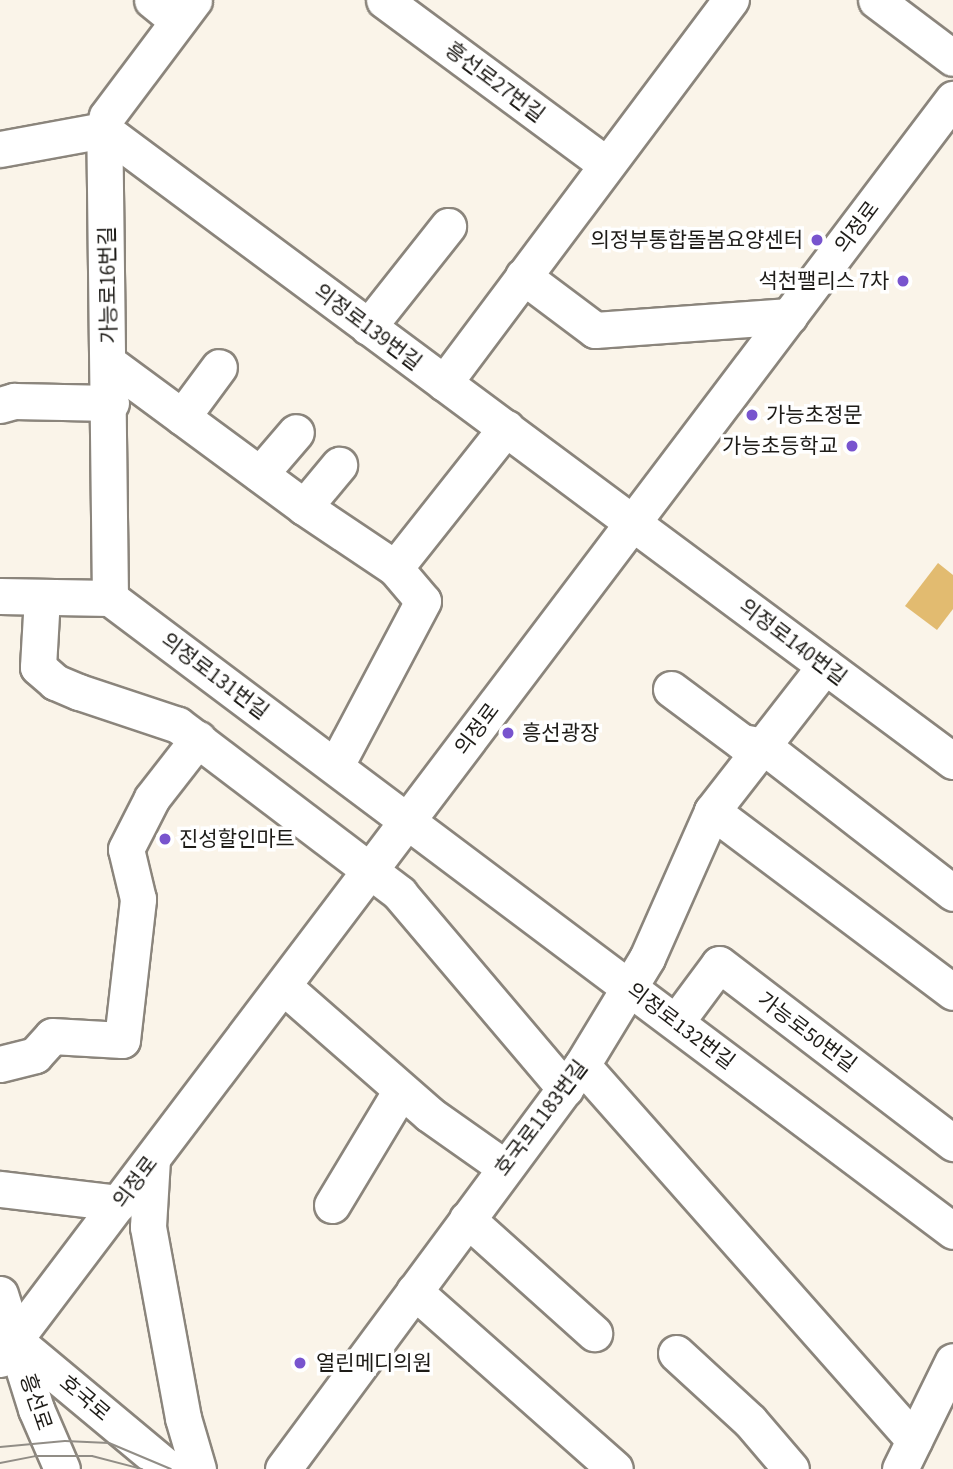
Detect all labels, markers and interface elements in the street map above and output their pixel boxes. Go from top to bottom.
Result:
street label: 흥선로27번길 [441,37,549,127]
street label: 의정로 [829,196,885,258]
street label: 가능로16번길 [94,226,122,344]
place label: 의정부통합돌봄요양센터 [590,227,803,253]
marker: 의정부통합돌봄요양센터 [809,232,825,248]
place label: 석천팰리스 7차 [758,268,889,294]
marker: 석천팰리스 7차 [895,273,911,289]
street label: 의정로139번길 [309,278,427,376]
place label: 가능초정문 [766,402,863,428]
marker: 가능초정문 [744,407,760,423]
place label: 가능초등학교 [722,433,838,459]
marker: 가능초등학교 [844,438,860,454]
street label: 의정로140번길 [734,593,852,691]
street label: 의정로131번길 [156,627,274,725]
street label: 의정로 [449,698,505,760]
place label: 흥선광장 [522,720,599,746]
marker: 흥선광장 [500,725,516,741]
place label: 진성할인마트 [179,826,295,852]
marker: 진성할인마트 [157,831,173,847]
street label: 의정로132번길 [622,977,740,1075]
street label: 가능로50번길 [753,987,861,1077]
street label: 호국로1183번길 [489,1055,593,1181]
street label: 의정로 [107,1151,163,1213]
place label: 열린메디의원 [316,1350,432,1376]
marker: 열린메디의원 [290,1353,310,1373]
street label: 흥선로 [15,1370,57,1434]
street label: 호국로 [55,1370,115,1426]

